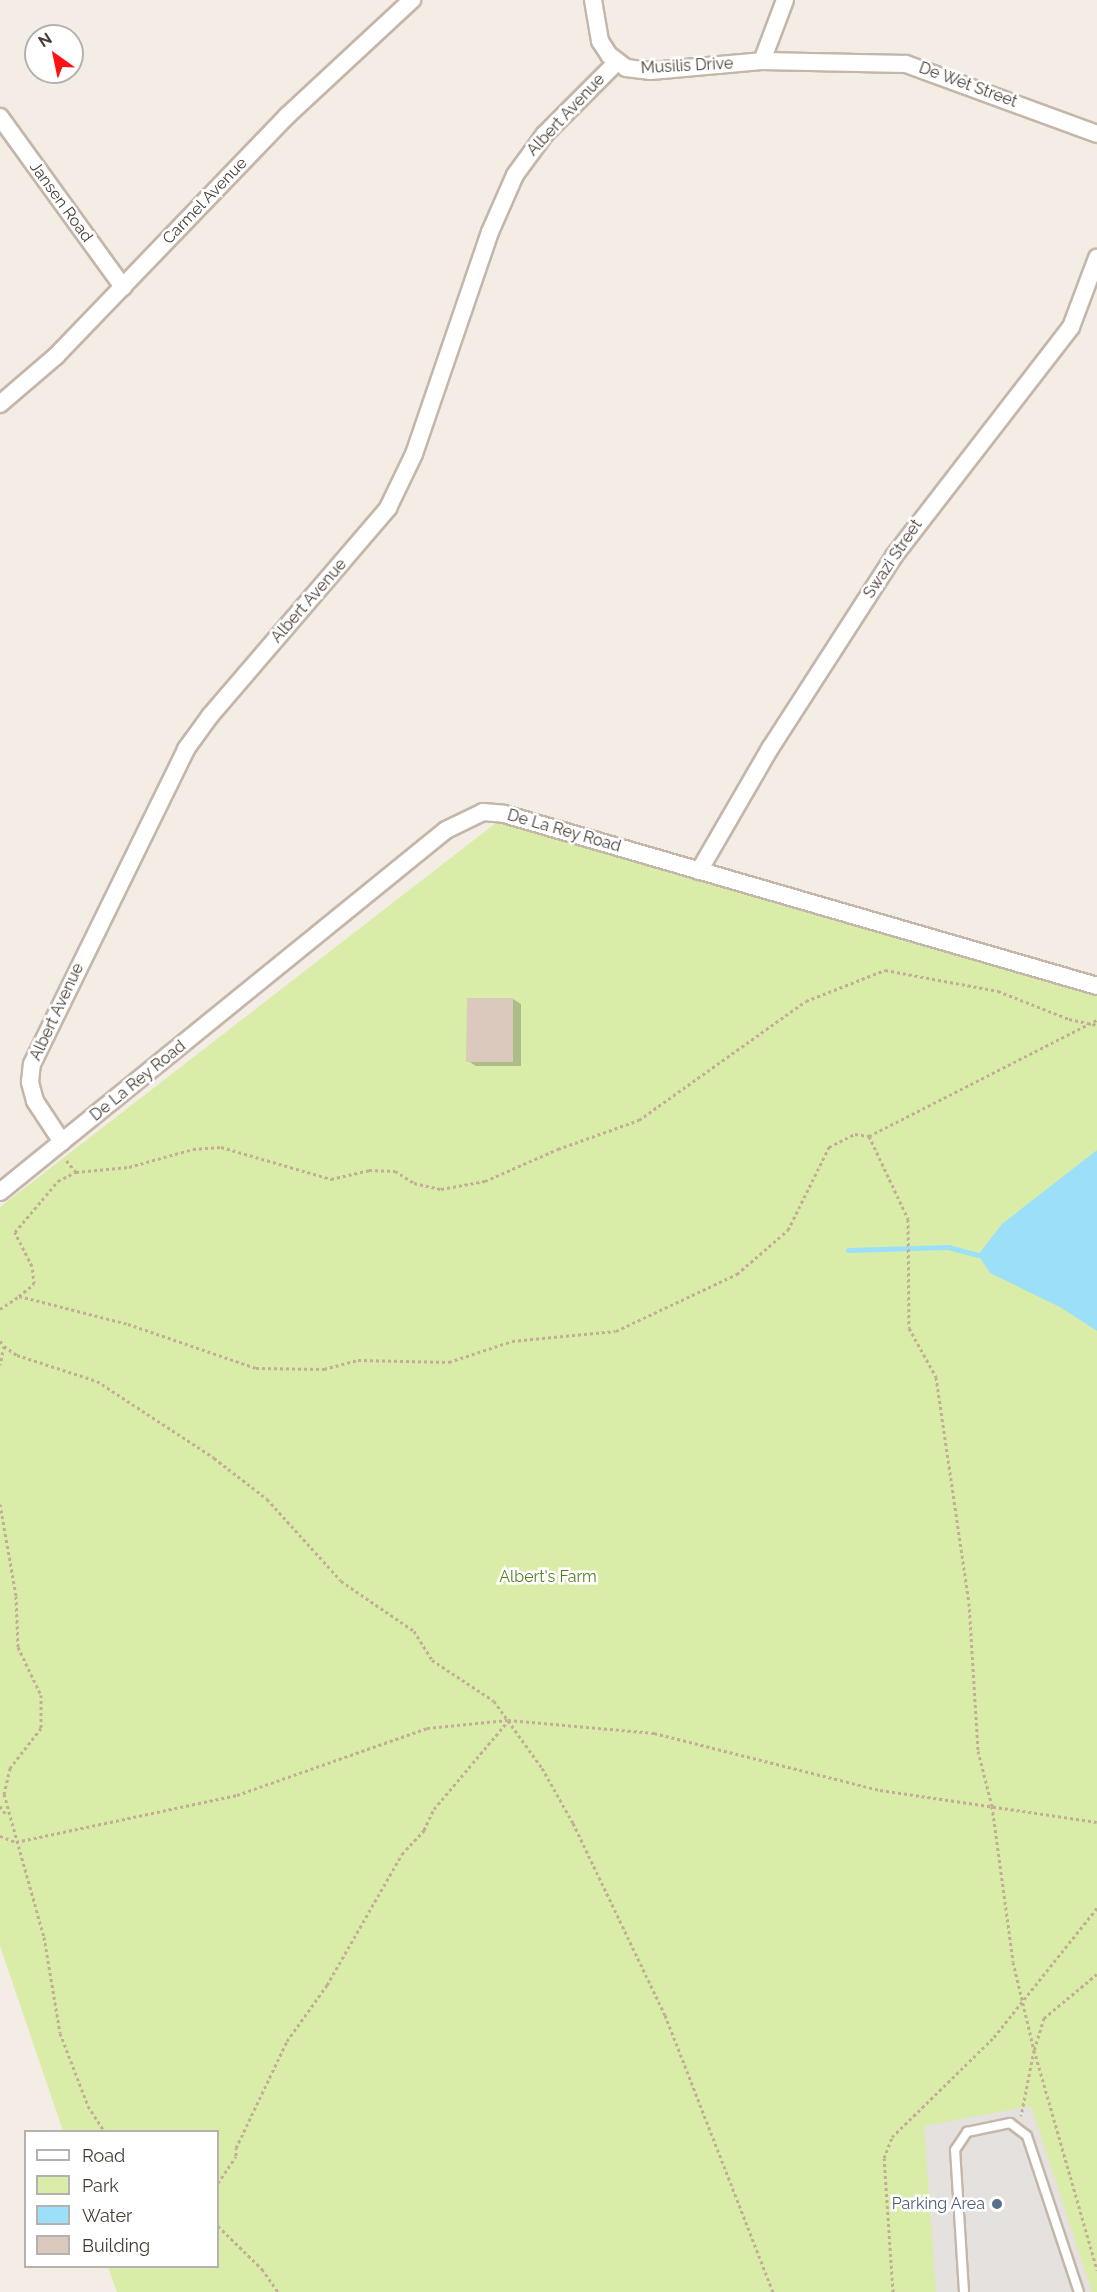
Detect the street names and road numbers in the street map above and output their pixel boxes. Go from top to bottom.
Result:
street label: Musilis Drive [640,54,734,78]
street label: De Wet Street [916,58,1020,112]
street label: Albert Avenue [523,70,609,160]
street label: Carmel Avenue [159,153,251,249]
street label: Jansen Road [25,158,97,246]
street label: Swazi Street [860,516,926,602]
street label: Albert Avenue [267,555,351,647]
street label: De La Rey Road [505,806,623,856]
street label: Albert Avenue [26,960,88,1064]
street label: De La Rey Road [86,1037,190,1125]

